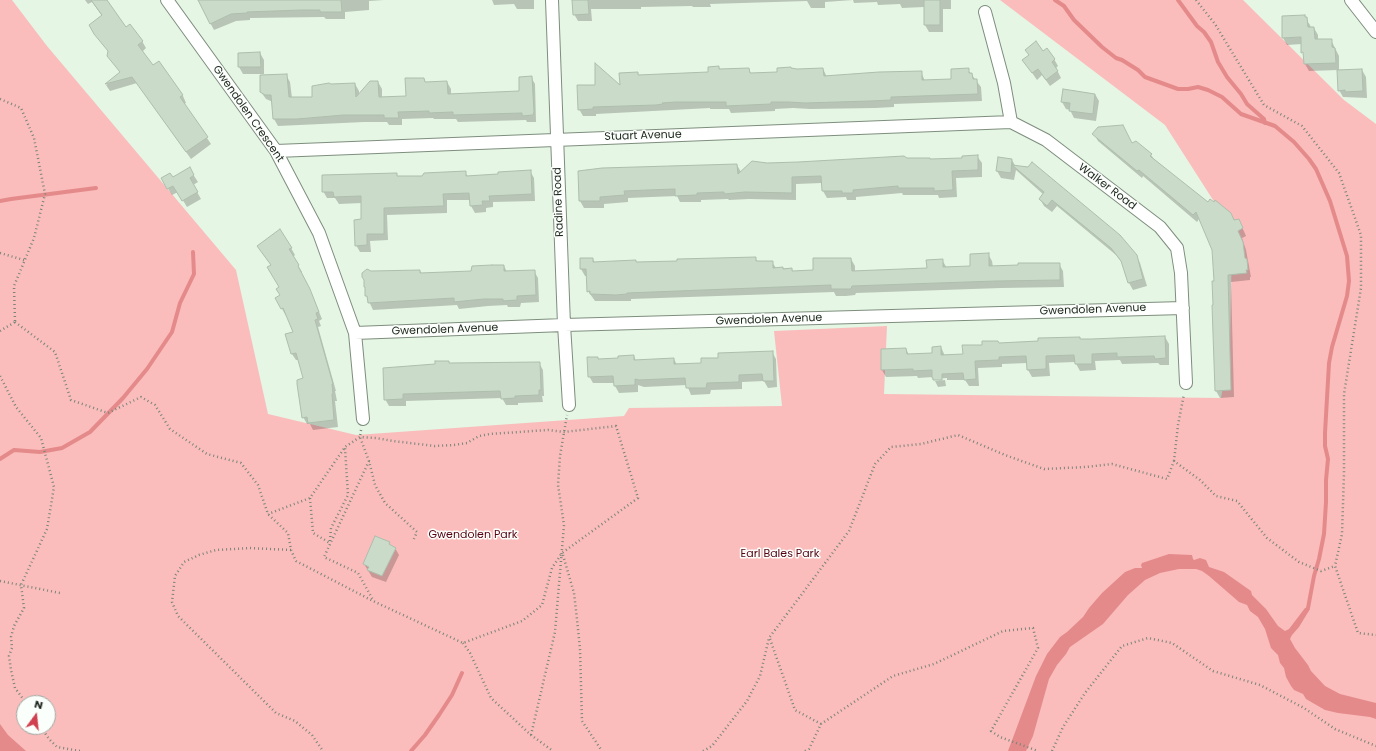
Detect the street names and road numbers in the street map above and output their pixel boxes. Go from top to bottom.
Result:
street label: Gwendolen Crescent [210,63,286,165]
street label: Stuart Avenue [604,128,682,144]
street label: Walker Road [1075,161,1139,213]
street label: Radine Road [551,167,567,237]
street label: Gwendolen Avenue [1039,302,1147,318]
street label: Gwendolen Avenue [715,312,823,328]
street label: Gwendolen Avenue [391,322,499,338]

